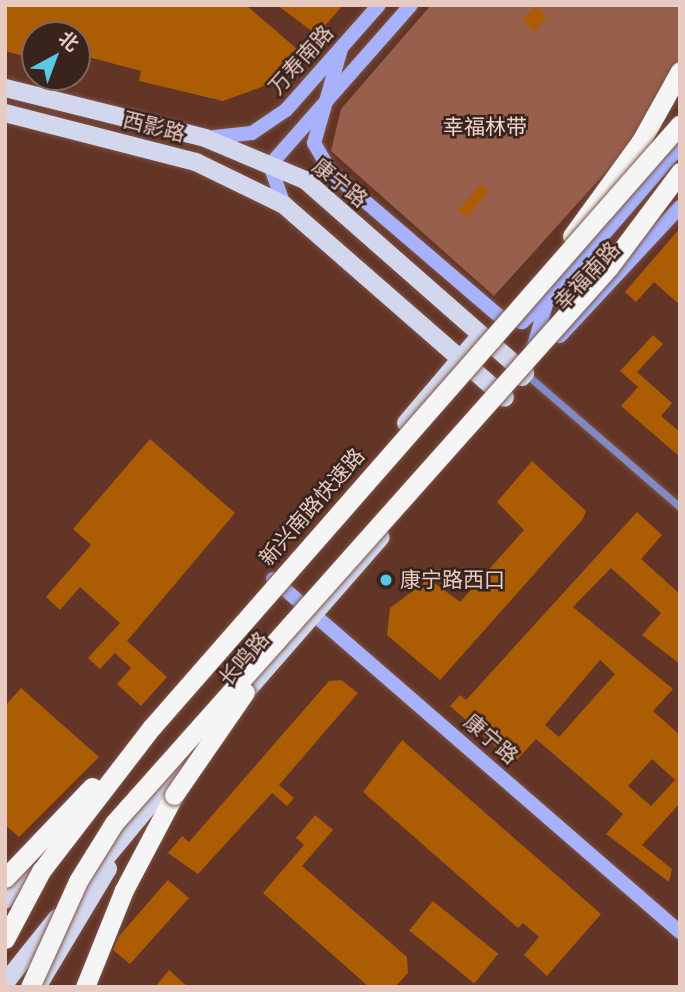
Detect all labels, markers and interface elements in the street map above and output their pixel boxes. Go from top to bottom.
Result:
street label: 万寿南路 [264,20,338,100]
north arrow [21,21,91,91]
text: 北 [54,26,84,56]
street label: 西影路 [120,107,188,147]
park label: 幸福林带 [443,114,527,140]
street label: 康宁路 [308,153,372,213]
street label: 幸福南路 [549,237,625,315]
street label: 新兴南路快速路 [254,443,370,571]
place label: 康宁路西口 [400,567,505,593]
marker: 康宁路西口 [378,572,394,588]
street label: 长鸣路 [214,627,274,691]
street label: 康宁路 [459,709,523,769]

